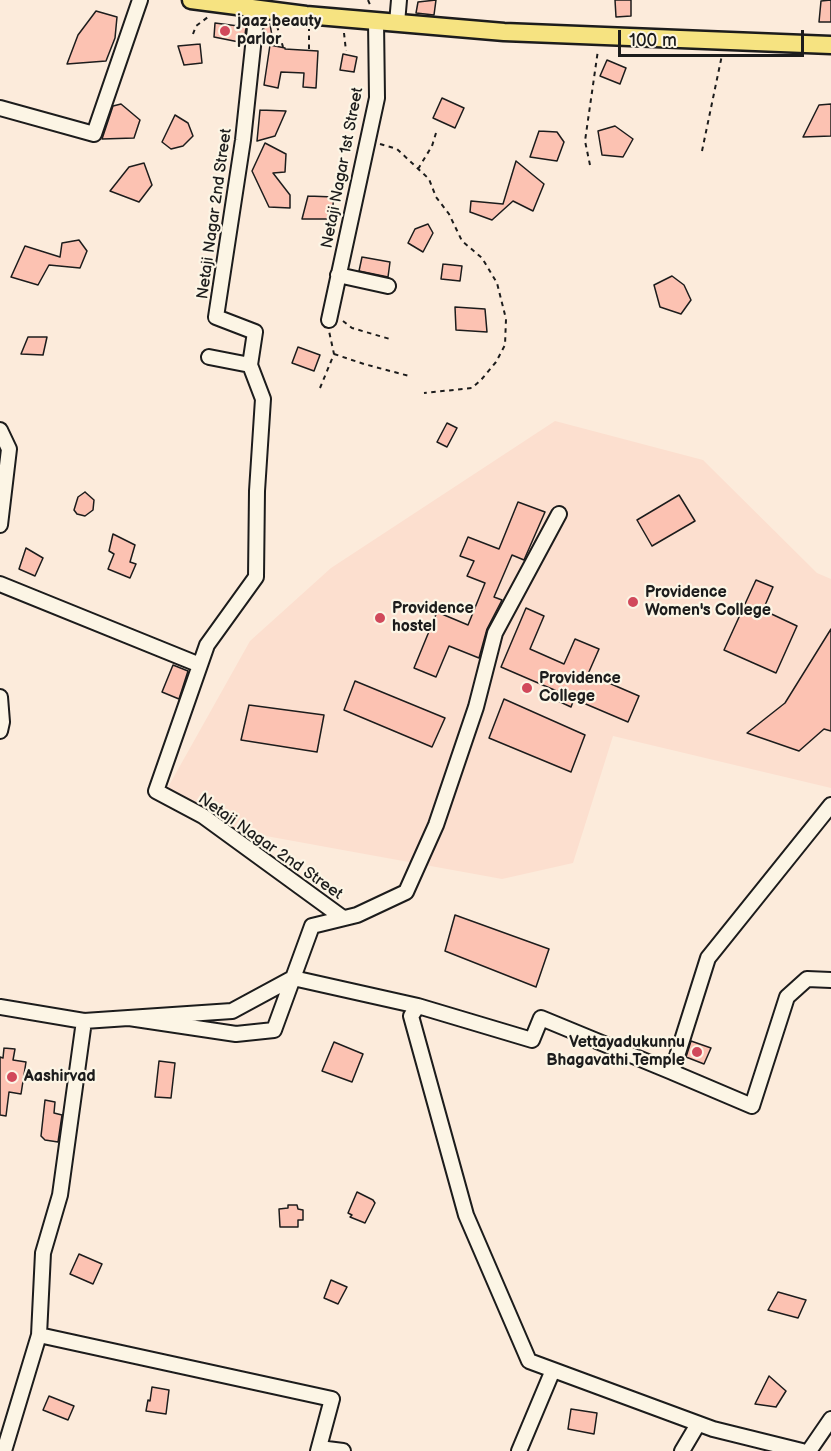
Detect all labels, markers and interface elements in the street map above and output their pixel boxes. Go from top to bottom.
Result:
place label: jaaz beauty parlor [237,12,321,50]
scale bar [621,18,807,56]
marker: jaaz beauty parlor [218,24,232,38]
text: 100 m [629,30,677,51]
street label: Netaji Nagar 1st Street [318,86,368,250]
street label: Netaji Nagar 2nd Street [194,127,236,301]
place label: Providence Women's College [645,583,771,621]
marker: Providence Women's College [626,595,640,609]
place label: Providence hostel [392,599,474,637]
marker: Providence hostel [373,611,387,625]
place label: Providence College [539,669,621,707]
marker: Providence College [520,681,534,695]
street label: Netaji Nagar 2nd Street [194,790,346,904]
place label: Vettayadukunnu Bhagavathi Temple [546,1033,685,1071]
marker: Vettayadukunnu Bhagavathi Temple [690,1045,704,1059]
place label: Aashirvad [24,1067,96,1087]
marker: Aashirvad [5,1070,19,1084]

